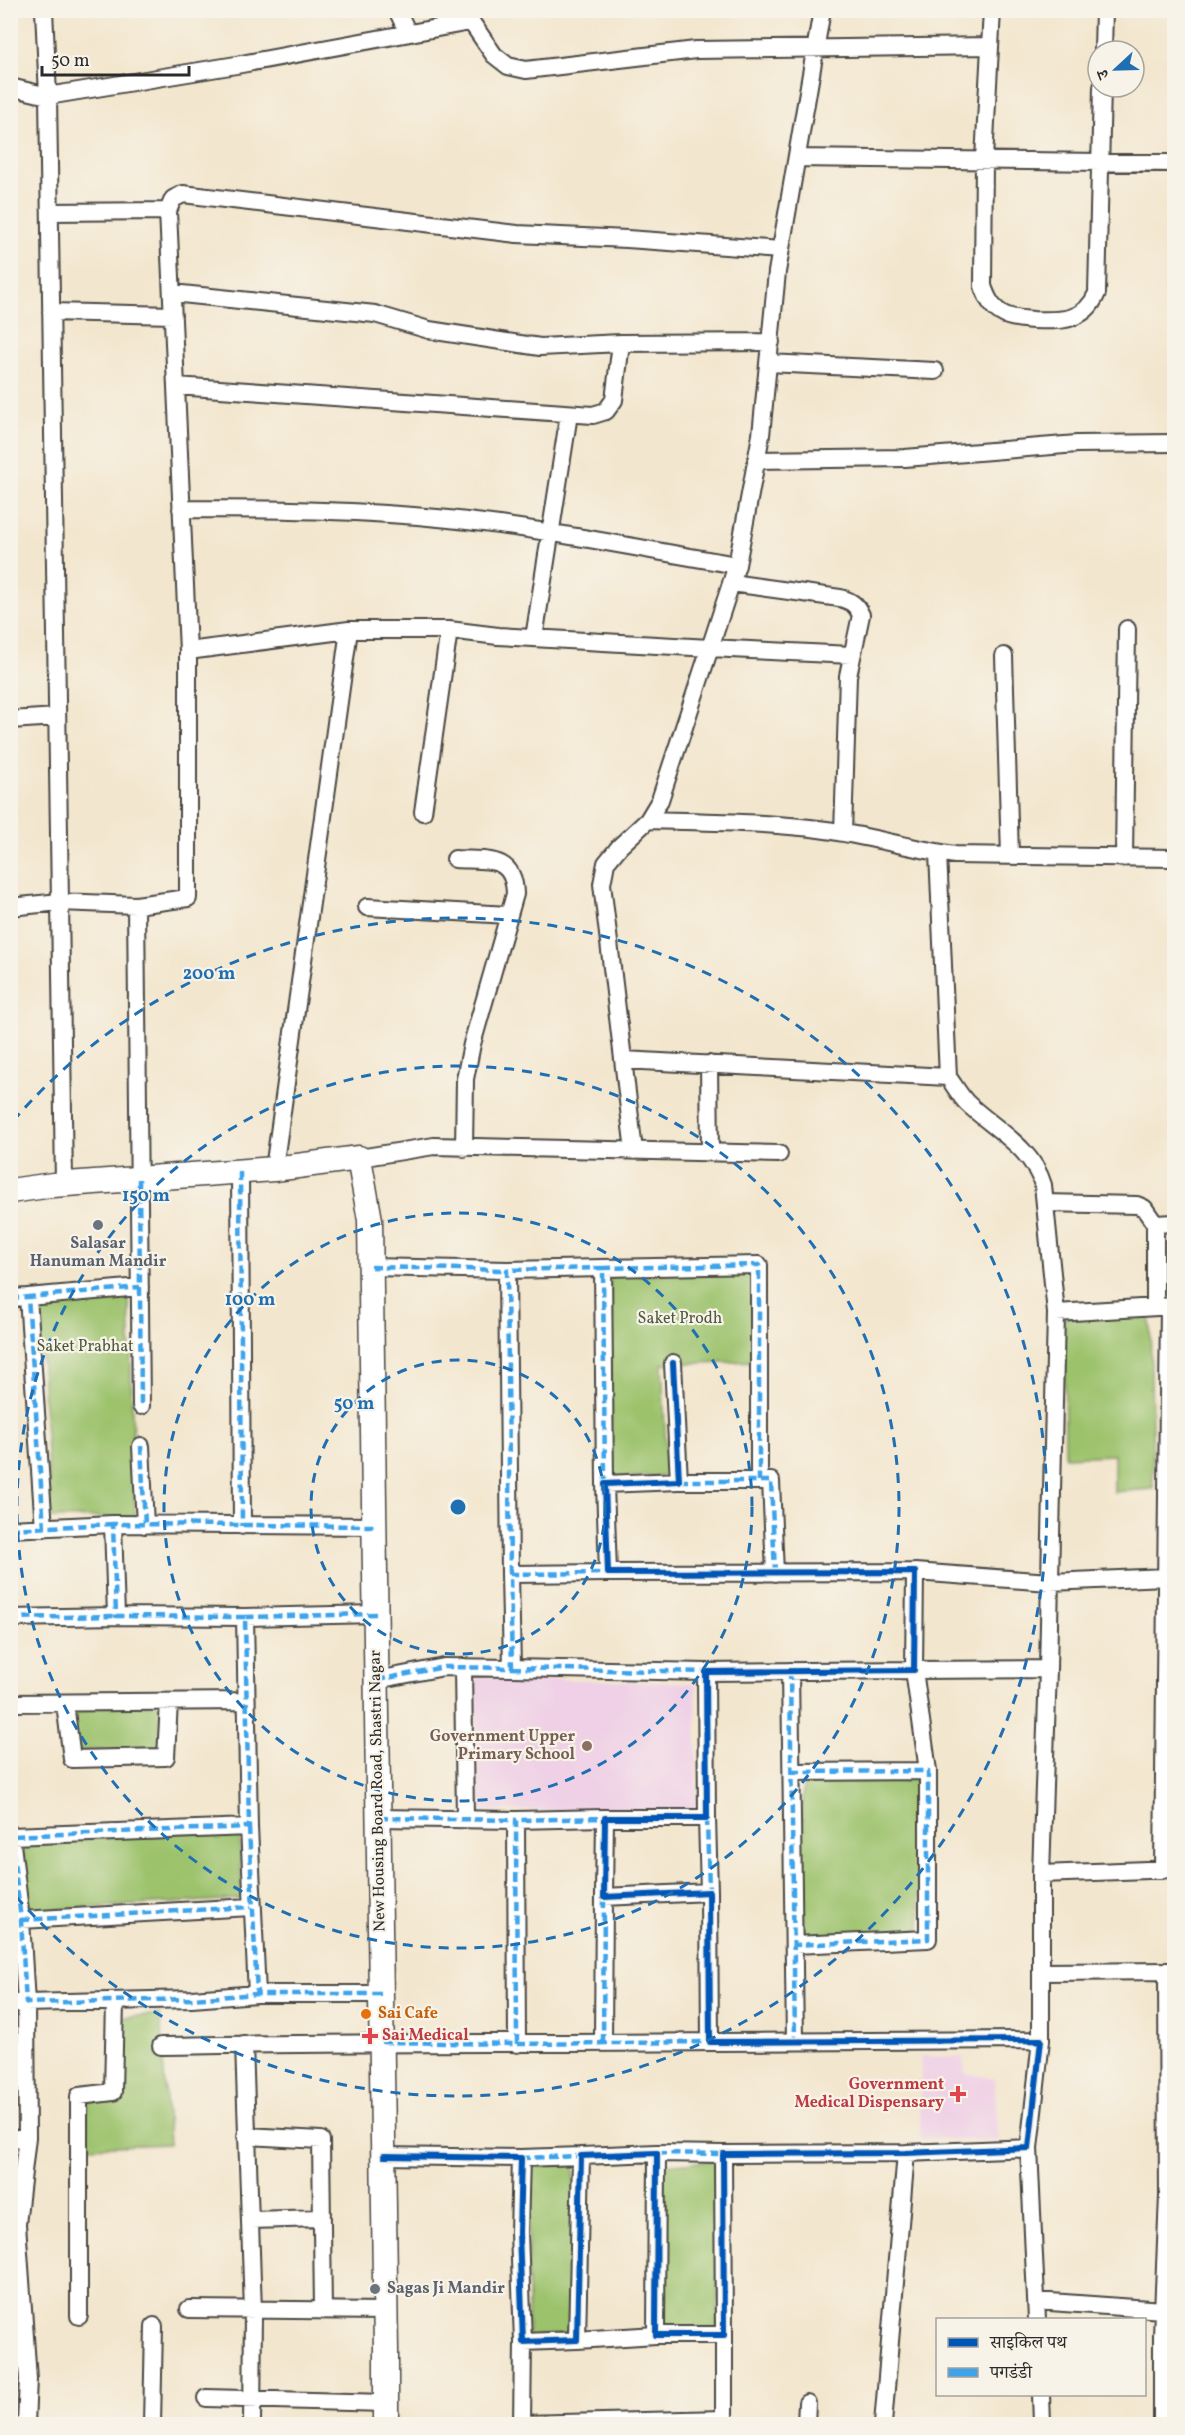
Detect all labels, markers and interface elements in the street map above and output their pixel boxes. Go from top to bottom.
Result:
scale bar [42,39,189,77]
north arrow [1086,39,1146,99]
text: 50 m [51,49,90,74]
text: उ [1092,64,1116,83]
text: 200 m [183,962,235,987]
text: 150 m [122,1184,170,1209]
marker: Salasar Hanuman Mandir [91,1218,105,1232]
place label: Salasar Hanuman Mandir [30,1233,167,1273]
text: 100 m [225,1288,275,1313]
park label: Saket Prodh [638,1308,722,1330]
park label: Saket Prabhat [36,1336,134,1358]
text: 50 m [334,1392,374,1417]
centre of rings [448,1497,468,1517]
street label: New Housing Board Road, Shastri Nagar [365,1650,391,1932]
place label: Government Upper Primary School [430,1726,576,1766]
marker: Government Upper Primary School [580,1739,594,1753]
place label: Sai Cafe [378,2003,438,2025]
marker: Sai Cafe [359,2007,373,2021]
place label: Sai Medical [382,2025,469,2047]
marker: Sai Medical [363,2029,377,2043]
place label: Government Medical Dispensary [795,2074,944,2114]
marker: Government Medical Dispensary [949,2085,967,2103]
place label: Sagas Ji Mandir [387,2278,505,2300]
marker: Sagas Ji Mandir [368,2282,382,2296]
legend [936,2318,1146,2396]
text: साइकिल पथ [989,2331,1068,2356]
text: पगडंडी [989,2361,1033,2386]

